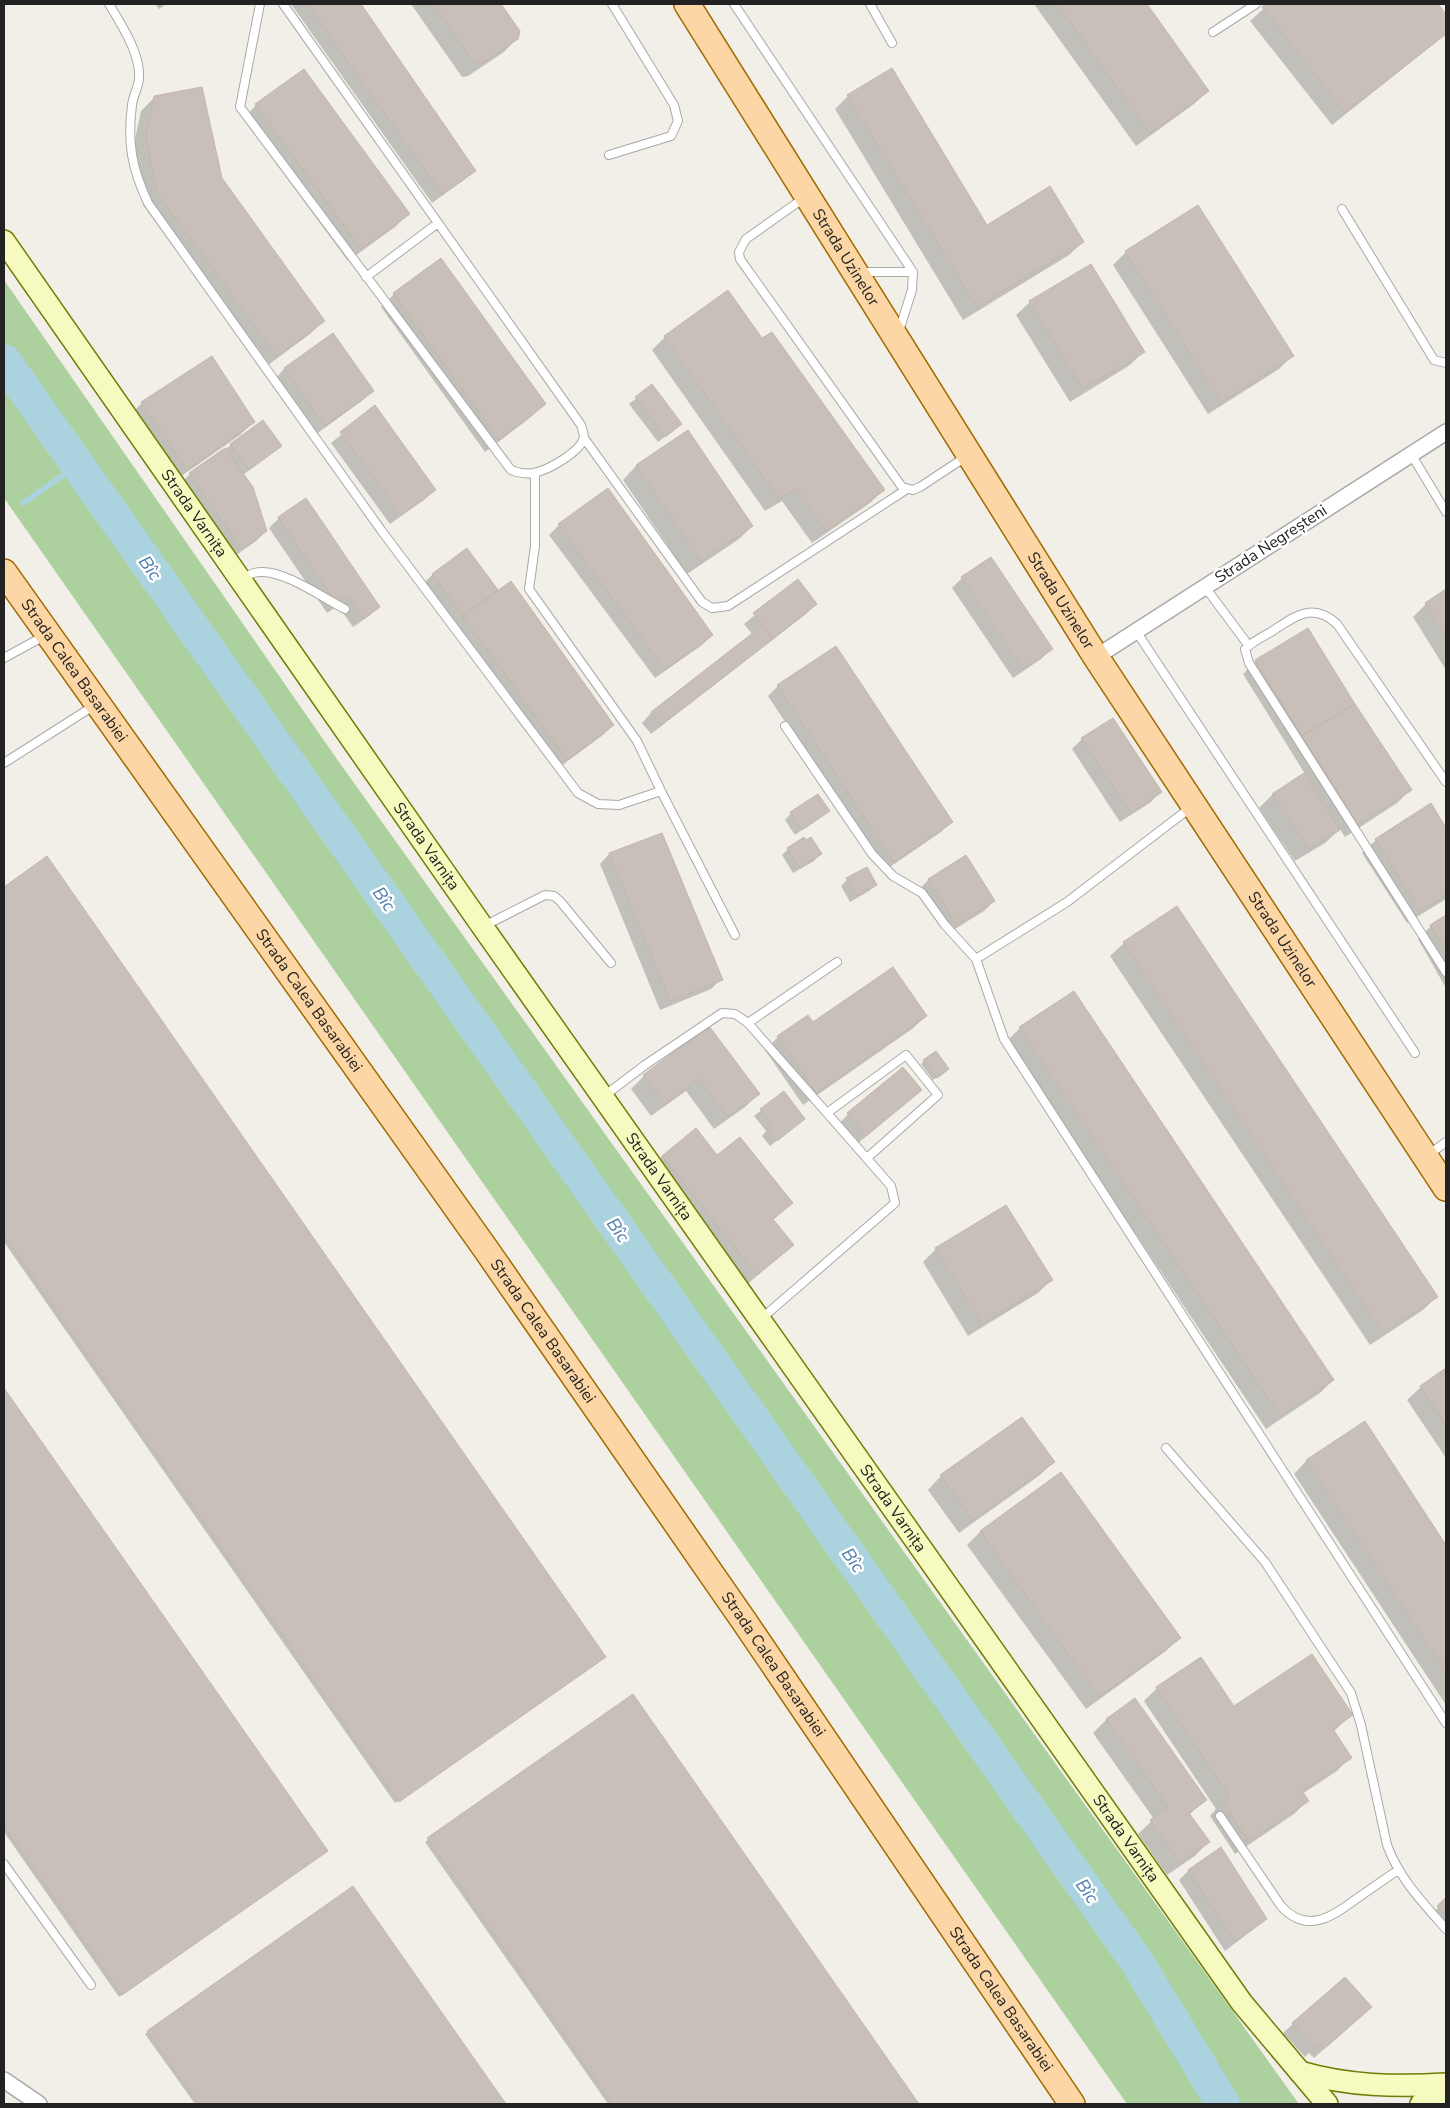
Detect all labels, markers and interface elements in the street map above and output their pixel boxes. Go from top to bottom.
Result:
street label: Strada Uzinelor [807,204,885,311]
street label: Strada Varnița [156,465,232,562]
street label: Strada Negreșteni [1211,499,1331,589]
street label: Strada Uzinelor [1022,548,1100,654]
water label: Bîc [133,551,167,586]
street label: Strada Calea Basarabiei [16,594,133,747]
street label: Strada Varnița [388,798,465,895]
water label: Bîc [367,882,401,917]
street label: Strada Uzinelor [1242,887,1322,992]
street label: Strada Calea Basarabiei [250,924,368,1077]
street label: Strada Varnița [620,1128,697,1225]
water label: Bîc [601,1213,635,1248]
street label: Strada Calea Basarabiei [485,1255,601,1408]
street label: Strada Varnița [854,1460,932,1557]
water label: Bîc [836,1543,870,1578]
street label: Strada Calea Basarabiei [716,1587,831,1741]
street label: Strada Varnița [1087,1790,1164,1887]
water label: Bîc [1070,1874,1104,1909]
street label: Strada Calea Basarabiei [944,1922,1058,2076]

